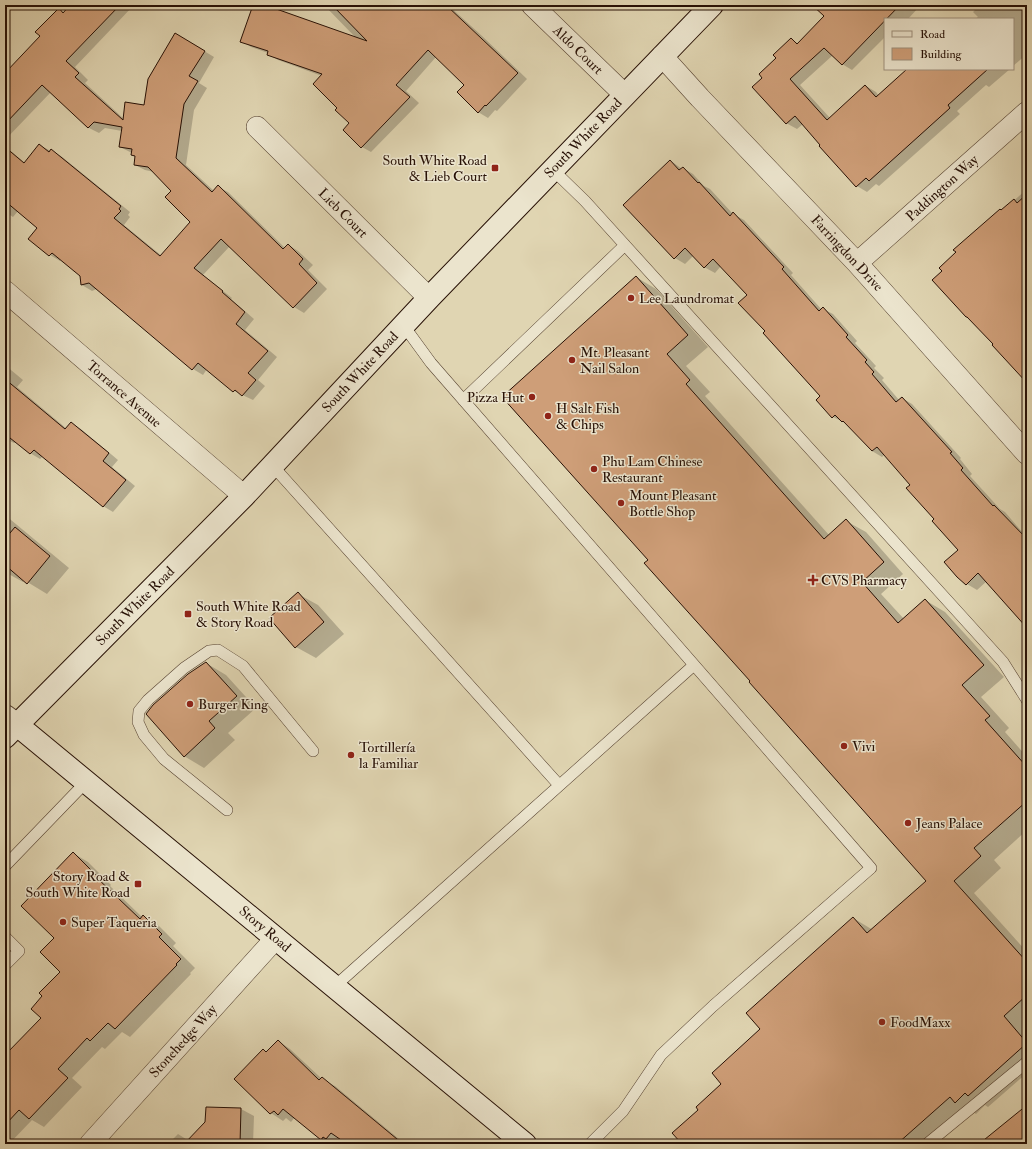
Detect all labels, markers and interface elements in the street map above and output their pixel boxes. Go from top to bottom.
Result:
legend [884,18,1014,70]
street label: Aldo Court [549,21,607,78]
text: Road [920,27,945,42]
text: Building [920,47,963,62]
street label: South White Road [541,94,625,182]
street label: Paddington Way [902,151,983,226]
place label: South White Road & Lieb Court [382,152,487,185]
marker: South White Road & Lieb Court [490,163,500,173]
street label: Lieb Court [315,185,372,242]
street label: Farringdon Drive [807,211,887,295]
place label: Lee Laundromat [639,290,735,307]
marker: Lee Laundromat [626,293,636,303]
street label: South White Road [318,328,402,416]
place label: Mt. Pleasant Nail Salon [580,344,650,377]
marker: Mt. Pleasant Nail Salon [567,355,577,365]
street label: Torrance Avenue [83,357,165,431]
place label: Pizza Hut [467,389,524,406]
marker: Pizza Hut [527,392,537,402]
place label: H Salt Fish & Chips [556,400,620,434]
marker: H Salt Fish & Chips [543,411,553,421]
place label: Phu Lam Chinese Restaurant [602,453,703,486]
marker: Phu Lam Chinese Restaurant [589,464,599,474]
place label: Mount Pleasant Bottle Shop [629,487,717,521]
marker: Mount Pleasant Bottle Shop [616,498,626,508]
street label: South White Road [92,563,178,649]
place label: CVS Pharmacy [821,572,908,590]
marker: CVS Pharmacy [808,575,818,585]
place label: South White Road & Story Road [196,598,301,632]
marker: South White Road & Story Road [183,609,193,619]
place label: Burger King [198,696,269,713]
marker: Burger King [185,699,195,709]
place label: Vivi [852,738,876,755]
place label: Tortillería la Familiar [359,739,419,772]
marker: Vivi [839,741,849,751]
marker: Tortillería la Familiar [346,750,356,760]
place label: Jeans Palace [915,815,983,832]
marker: Jeans Palace [903,818,913,828]
place label: Story Road & South White Road [25,868,130,901]
marker: Story Road & South White Road [133,879,143,889]
street label: Story Road [235,902,295,956]
place label: Super Taqueria [71,914,157,932]
marker: Super Taqueria [58,917,68,927]
street label: Stonehedge Way [146,1000,222,1082]
place label: FoodMaxx [890,1014,951,1031]
marker: FoodMaxx [877,1017,887,1027]

